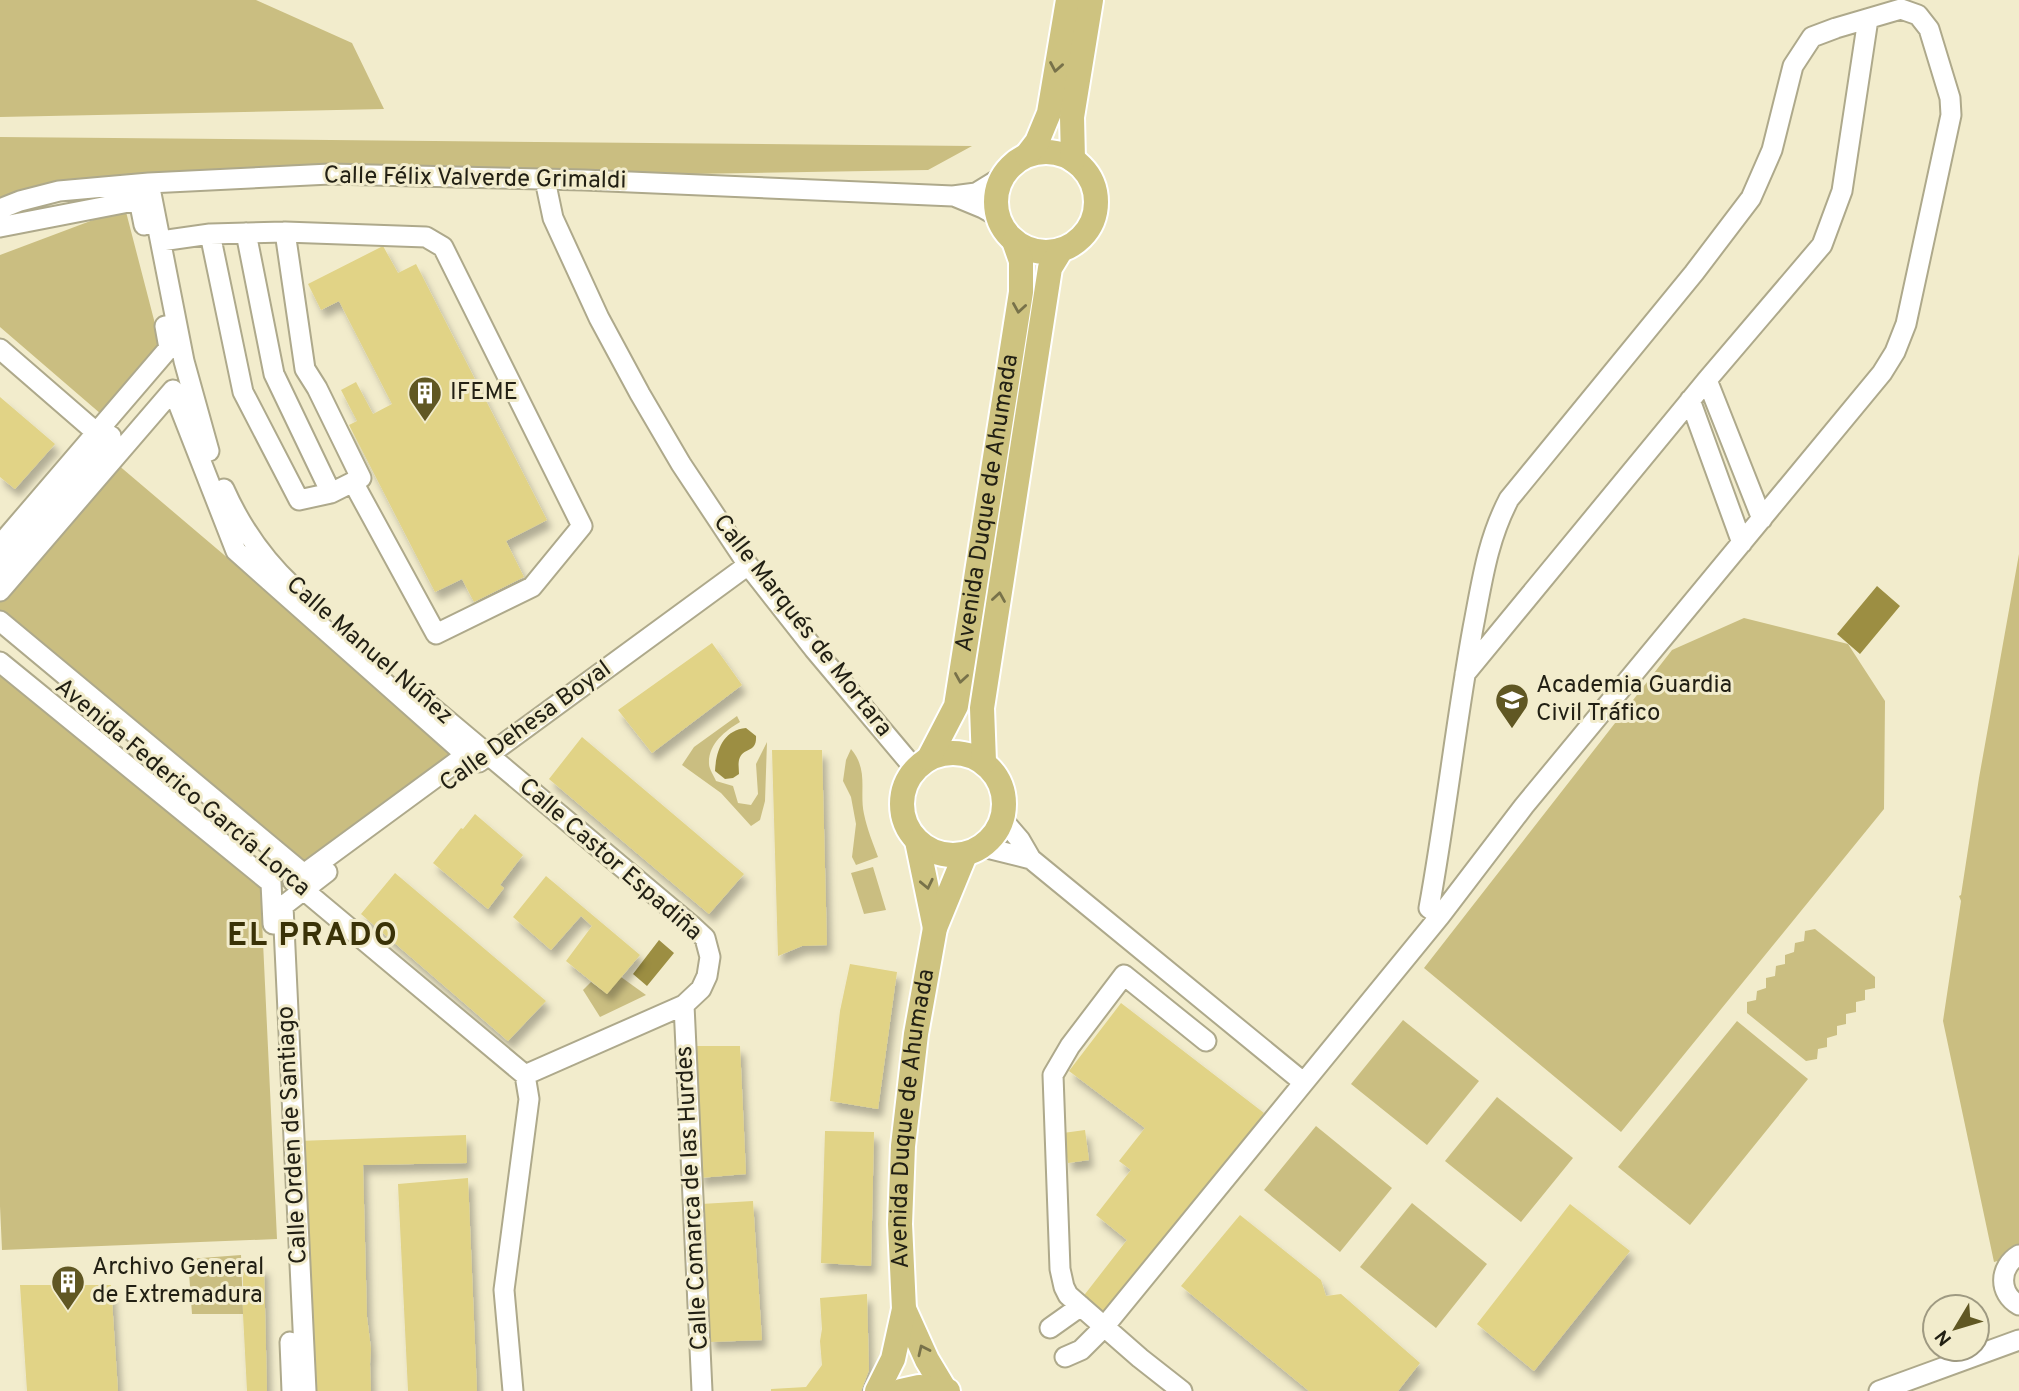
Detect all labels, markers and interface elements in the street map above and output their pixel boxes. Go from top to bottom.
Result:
one-way arrow [1049,61,1064,73]
street label: Calle Félix Valverde Grimaldi [323,161,627,197]
one-way arrow [1012,302,1027,314]
street label: Avenida Duque de Ahumada [950,352,1026,654]
building icon: IFEME [406,374,444,423]
place label: IFEME [450,378,518,408]
street label: Calle Marqués de Mortara [706,509,898,743]
street label: Calle Manuel Núñez [279,570,459,732]
one-way arrow [991,591,1006,603]
street label: Calle Dehesa Boyal [434,655,618,799]
place label: Academia Guardia Civil Tráfico [1536,671,1732,729]
street label: Avenida Federico García Lorca [48,672,316,904]
one-way arrow [953,672,968,684]
school or university icon: Academia Guardia Civil Tráfico [1493,681,1531,730]
street label: Calle Castor Espadiña [512,772,708,948]
one-way arrow [918,878,933,890]
district label: EL PRADO [227,917,399,957]
street label: Avenida Duque de Ahumada [885,967,942,1269]
street label: Calle Orden de Santiago [271,1005,315,1265]
street label: Calle Comarca de las Hurdes [670,1045,716,1351]
place label: Archivo General de Extremadura [92,1253,264,1311]
building icon: Archivo General de Extremadura [49,1263,87,1312]
north arrow [1921,1293,1991,1363]
text: N [1931,1324,1958,1350]
one-way arrow [917,1345,931,1357]

